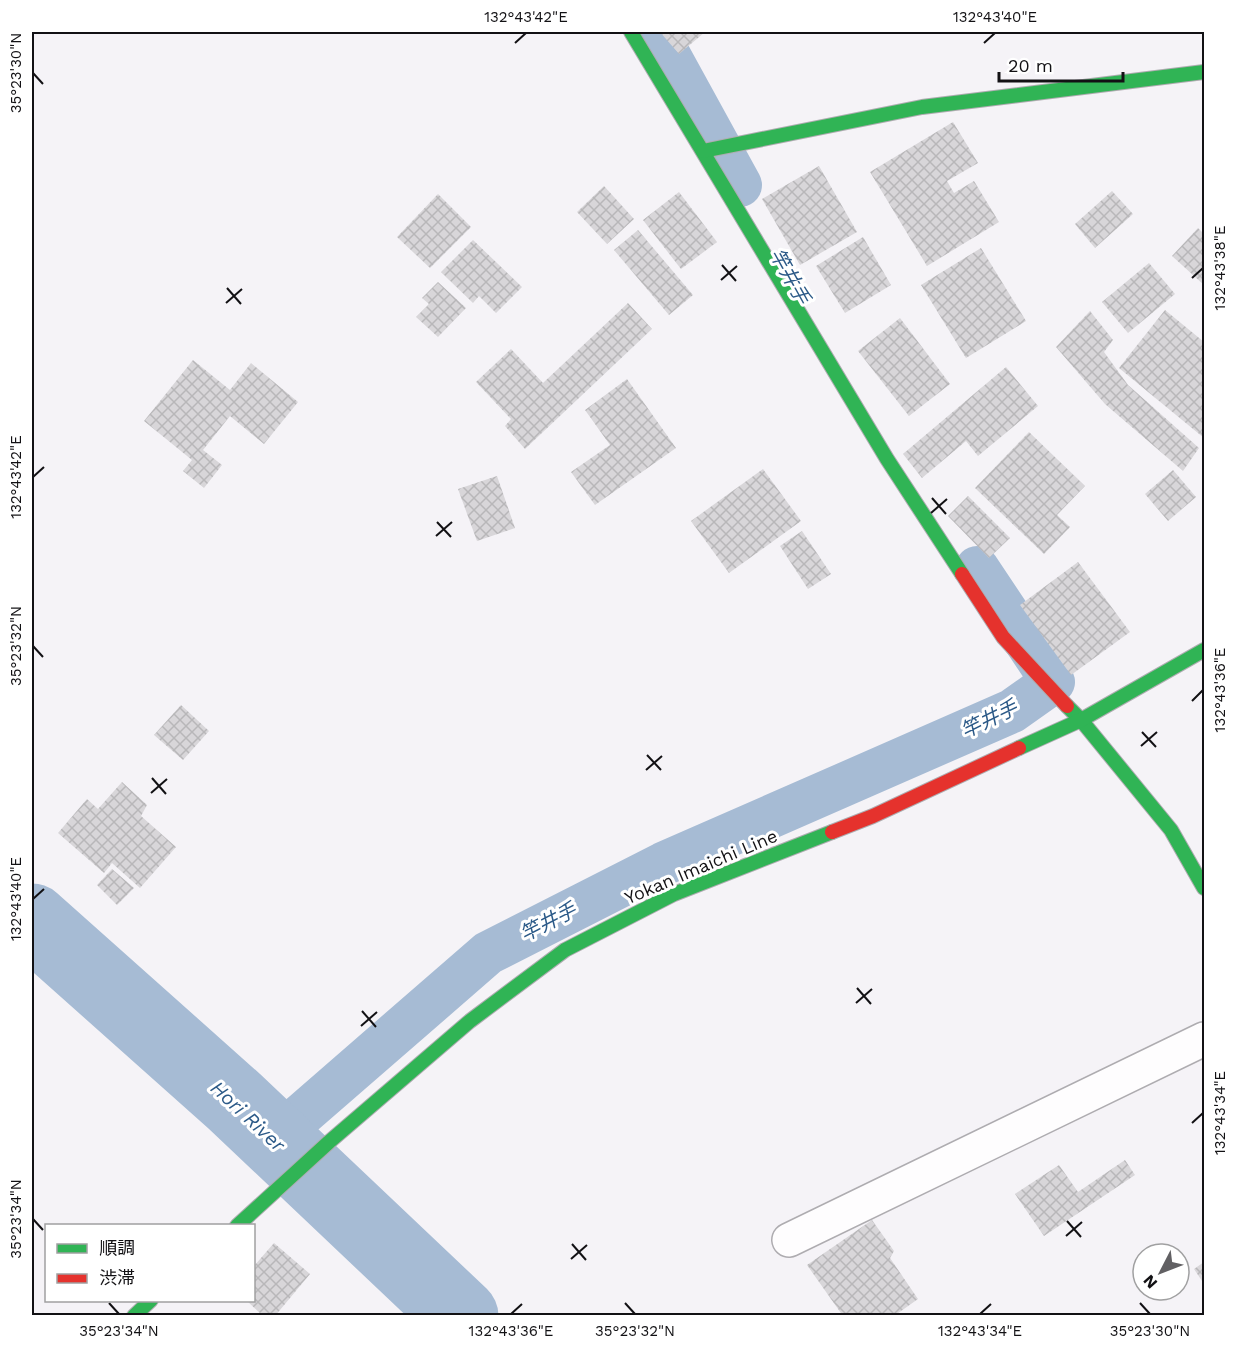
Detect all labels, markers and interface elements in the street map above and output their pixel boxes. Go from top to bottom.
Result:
text: 132°43'42"E [484,8,568,26]
text: 132°43'40"E [953,8,1037,26]
text: 35°23'30"N [7,33,25,113]
scale bar [999,45,1124,83]
text: 20 m [1008,55,1053,76]
text: 132°43'38"E [1211,226,1229,310]
water label: 竿井手 [765,244,816,309]
text: 132°43'42"E [7,435,25,519]
text: 35°23'32"N [7,606,25,686]
text: 132°43'36"E [1211,648,1229,732]
water label: 竿井手 [957,695,1022,743]
street label: Yokan Imaichi Line [621,825,780,908]
text: 132°43'40"E [7,857,25,941]
water label: 竿井手 [516,897,581,946]
text: 132°43'34"E [1211,1071,1229,1155]
water label: Hori River [206,1076,291,1157]
text: 35°23'34"N [7,1179,25,1259]
legend [45,1224,255,1302]
text: 順調 [99,1237,135,1258]
north arrow [1131,1242,1191,1302]
text: 渋滞 [99,1267,135,1288]
text: N [1139,1271,1161,1292]
text: 35°23'34"N [79,1322,159,1340]
text: 132°43'36"E [469,1322,553,1340]
text: 35°23'32"N [595,1322,675,1340]
text: 132°43'34"E [938,1322,1022,1340]
text: 35°23'30"N [1110,1322,1190,1340]

